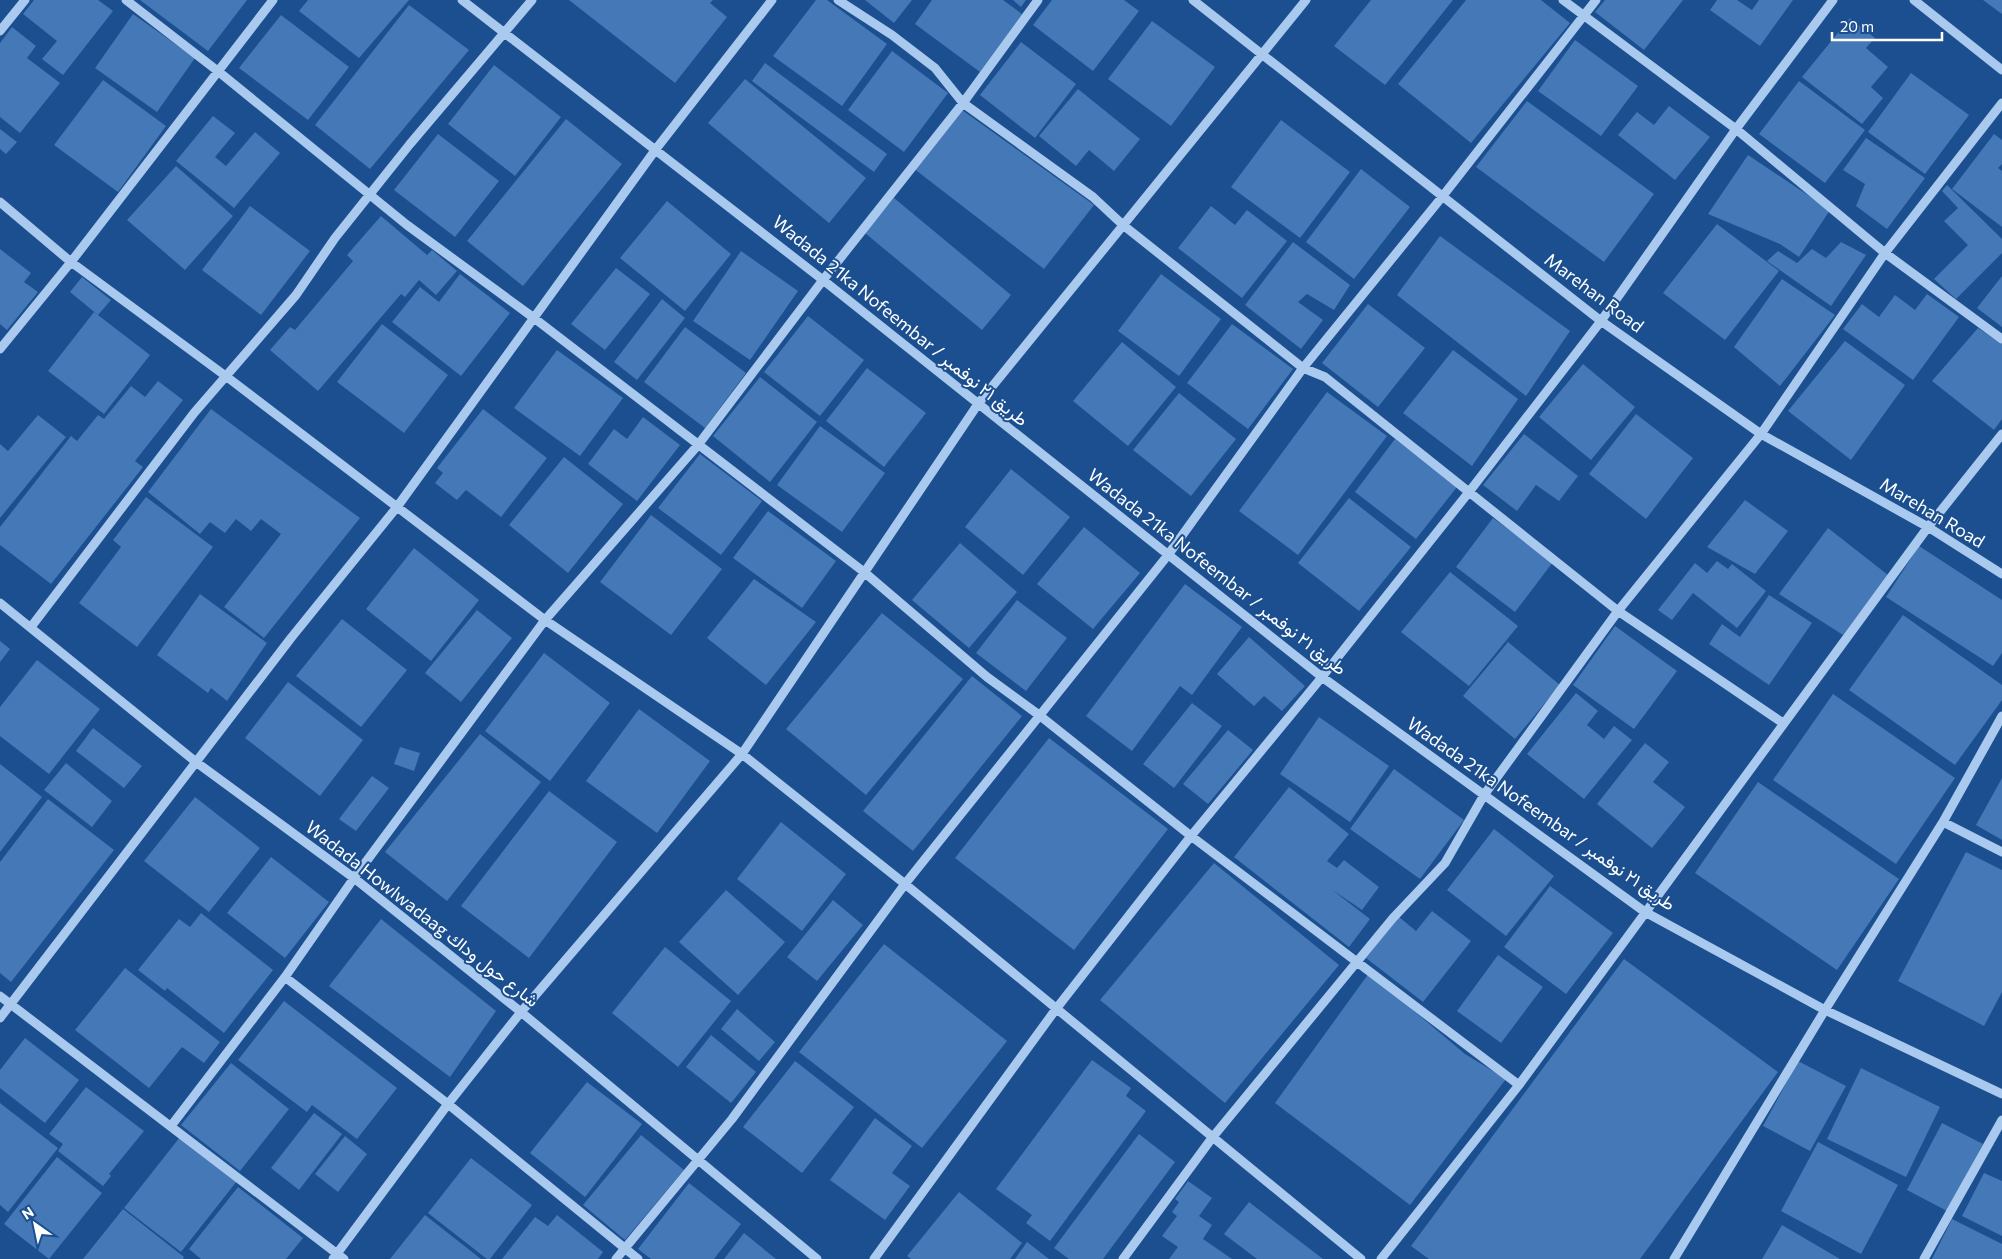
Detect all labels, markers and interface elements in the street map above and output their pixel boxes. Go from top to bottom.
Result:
scale bar [1832,10,1942,42]
text: 20 m [1840,17,1874,35]
street label: Wadada 21ka Nofeembar / طريق ٢١ نوفمبر [768,210,1033,431]
street label: Marehan Road [1541,248,1648,337]
street label: Wadada 21ka Nofeembar / طريق ٢١ نوفمبر [1083,463,1351,680]
street label: Marehan Road [1876,472,1989,552]
street label: Wadada 21ka Nofeembar / طريق ٢١ نوفمبر [1403,712,1680,915]
street label: Wadada Howlwadaag شارع حول وداك [300,815,544,1013]
north arrow [10,1199,60,1249]
text: N [19,1203,37,1223]

